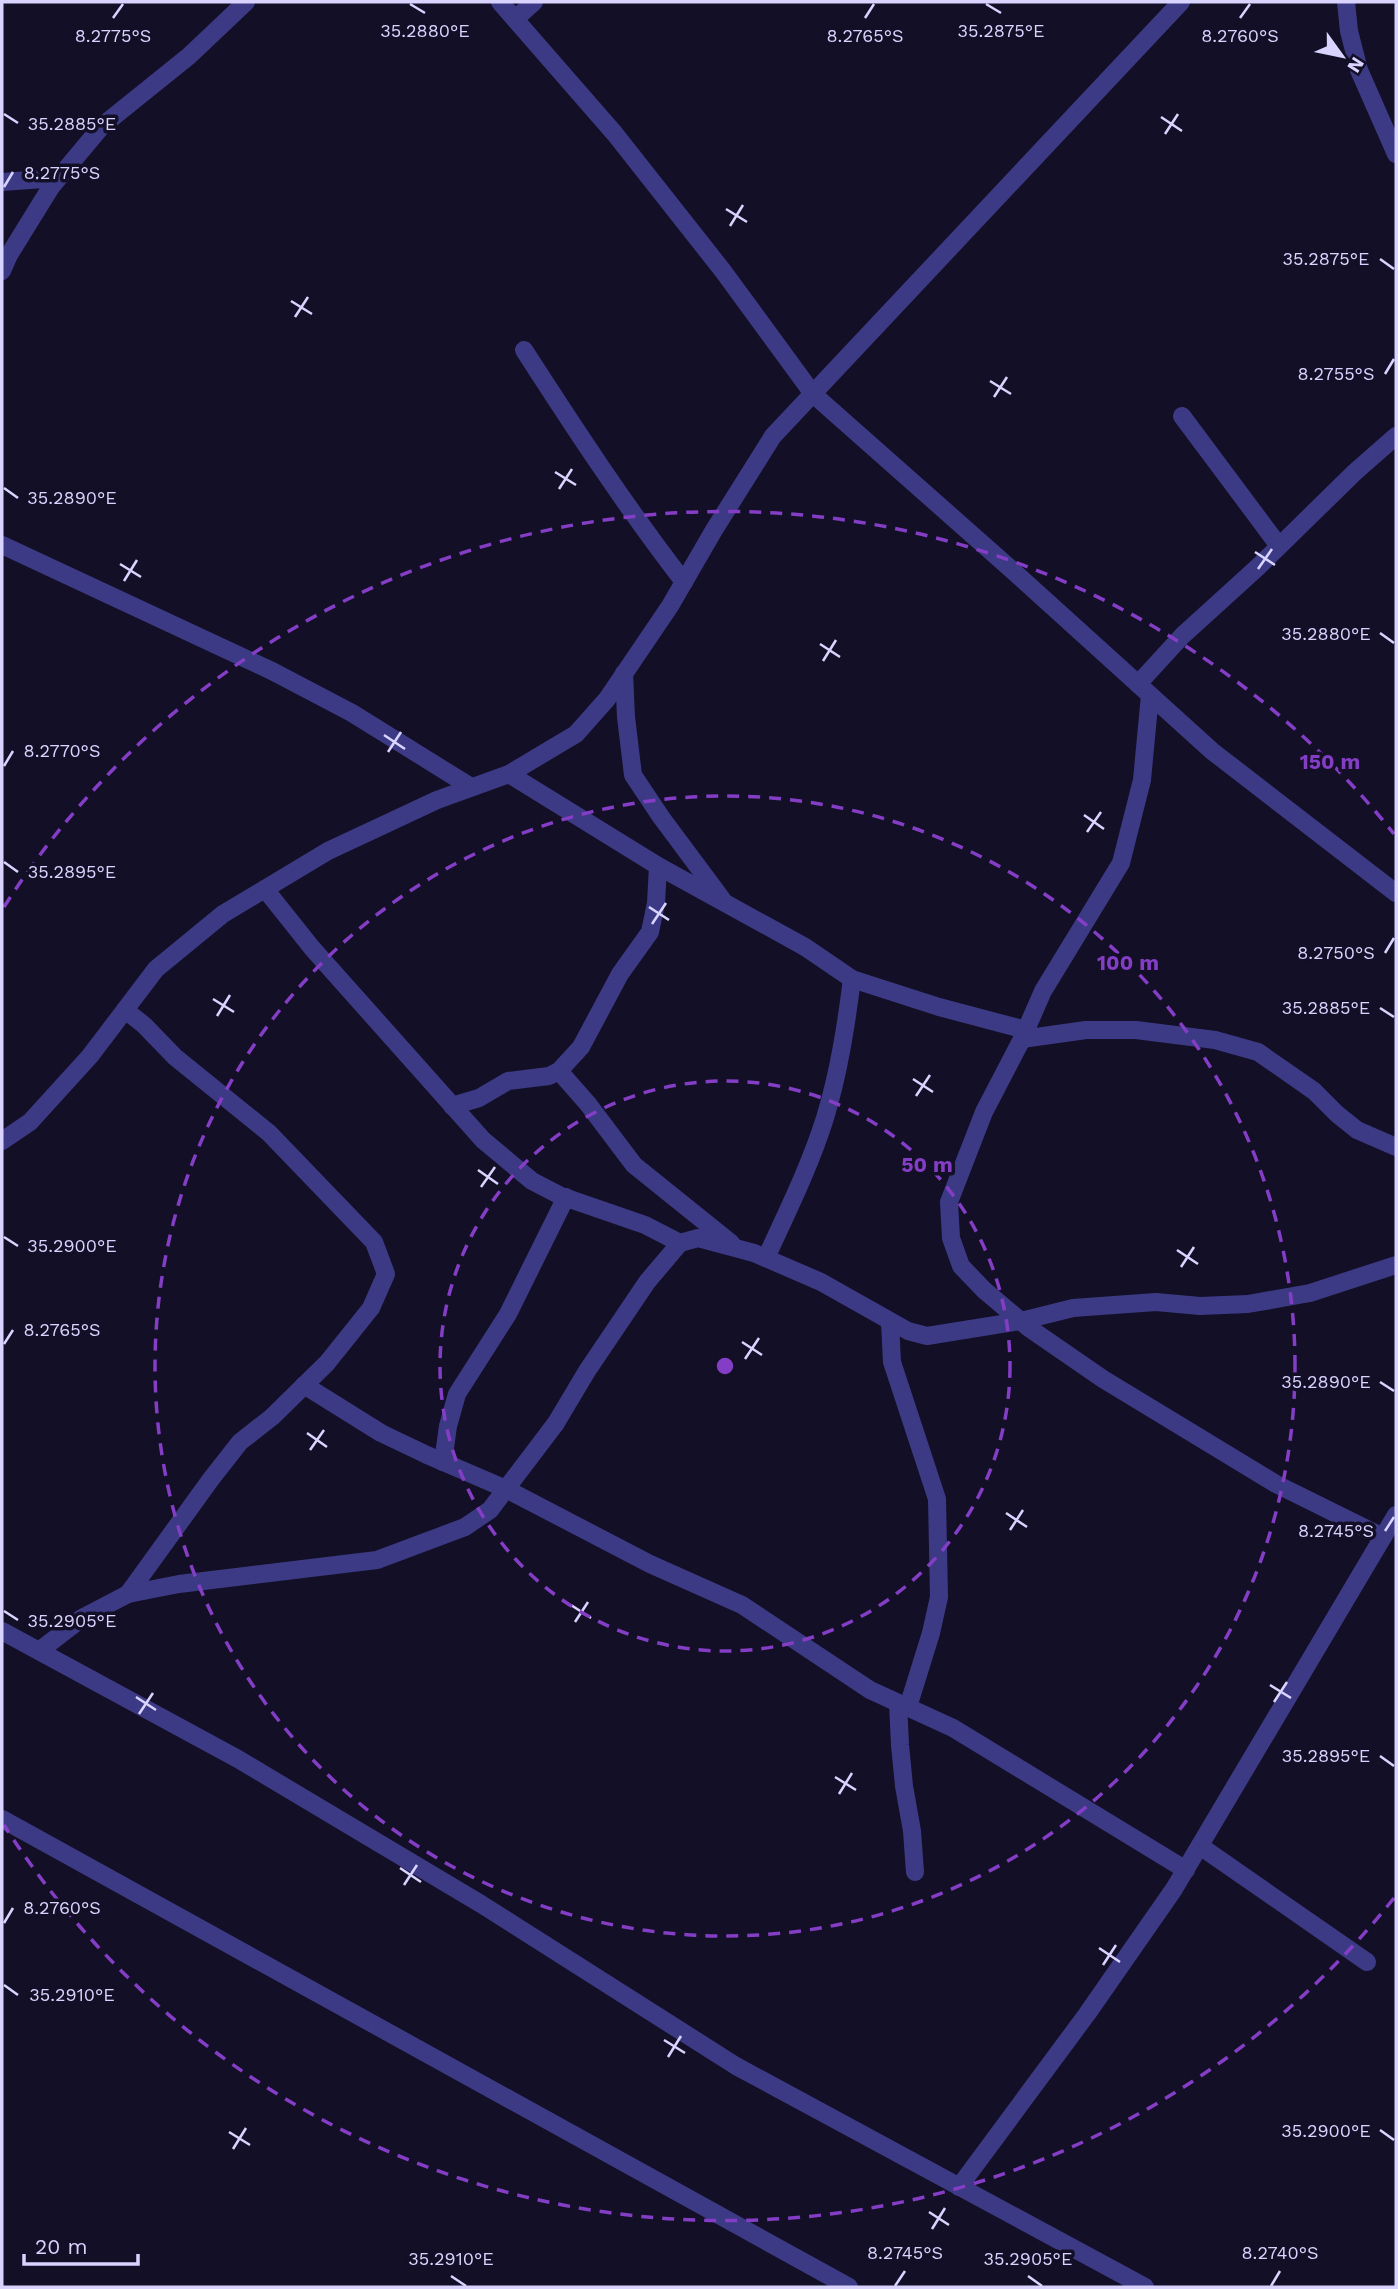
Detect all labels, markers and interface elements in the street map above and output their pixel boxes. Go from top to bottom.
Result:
text: 35.2880°E [380,20,470,41]
text: 35.2875°E [958,20,1044,41]
north arrow [1307,21,1377,91]
text: 8.2775°S [75,25,151,46]
text: 8.2765°S [827,25,904,46]
text: 8.2760°S [1201,25,1279,46]
text: N [1342,53,1369,77]
text: 35.2885°E [28,113,116,134]
text: 8.2775°S [24,162,100,183]
text: 35.2875°E [1283,248,1369,269]
text: 8.2755°S [1298,363,1374,384]
text: 35.2890°E [27,487,117,508]
text: 35.2880°E [1281,623,1371,644]
text: 8.2770°S [24,740,100,761]
text: 150 m [1300,749,1360,774]
text: 35.2895°E [28,861,116,882]
text: 8.2750°S [1297,942,1375,963]
text: 100 m [1097,950,1159,975]
text: 35.2885°E [1282,997,1370,1018]
text: 50 m [901,1152,953,1177]
text: 35.2900°E [27,1235,117,1256]
text: 8.2765°S [24,1319,101,1340]
centre of rings [713,1354,737,1378]
text: 35.2890°E [1281,1371,1371,1392]
text: 8.2745°S [1298,1520,1374,1541]
text: 35.2905°E [28,1610,116,1631]
text: 35.2895°E [1282,1745,1370,1766]
text: 8.2760°S [23,1897,101,1918]
text: 35.2910°E [29,1984,115,2005]
text: 35.2900°E [1281,2120,1371,2141]
scale bar [24,2222,138,2266]
text: 20 m [35,2234,87,2259]
text: 8.2745°S [867,2242,943,2263]
text: 8.2740°S [1242,2242,1318,2263]
text: 35.2910°E [408,2248,494,2269]
text: 35.2905°E [984,2248,1072,2269]

